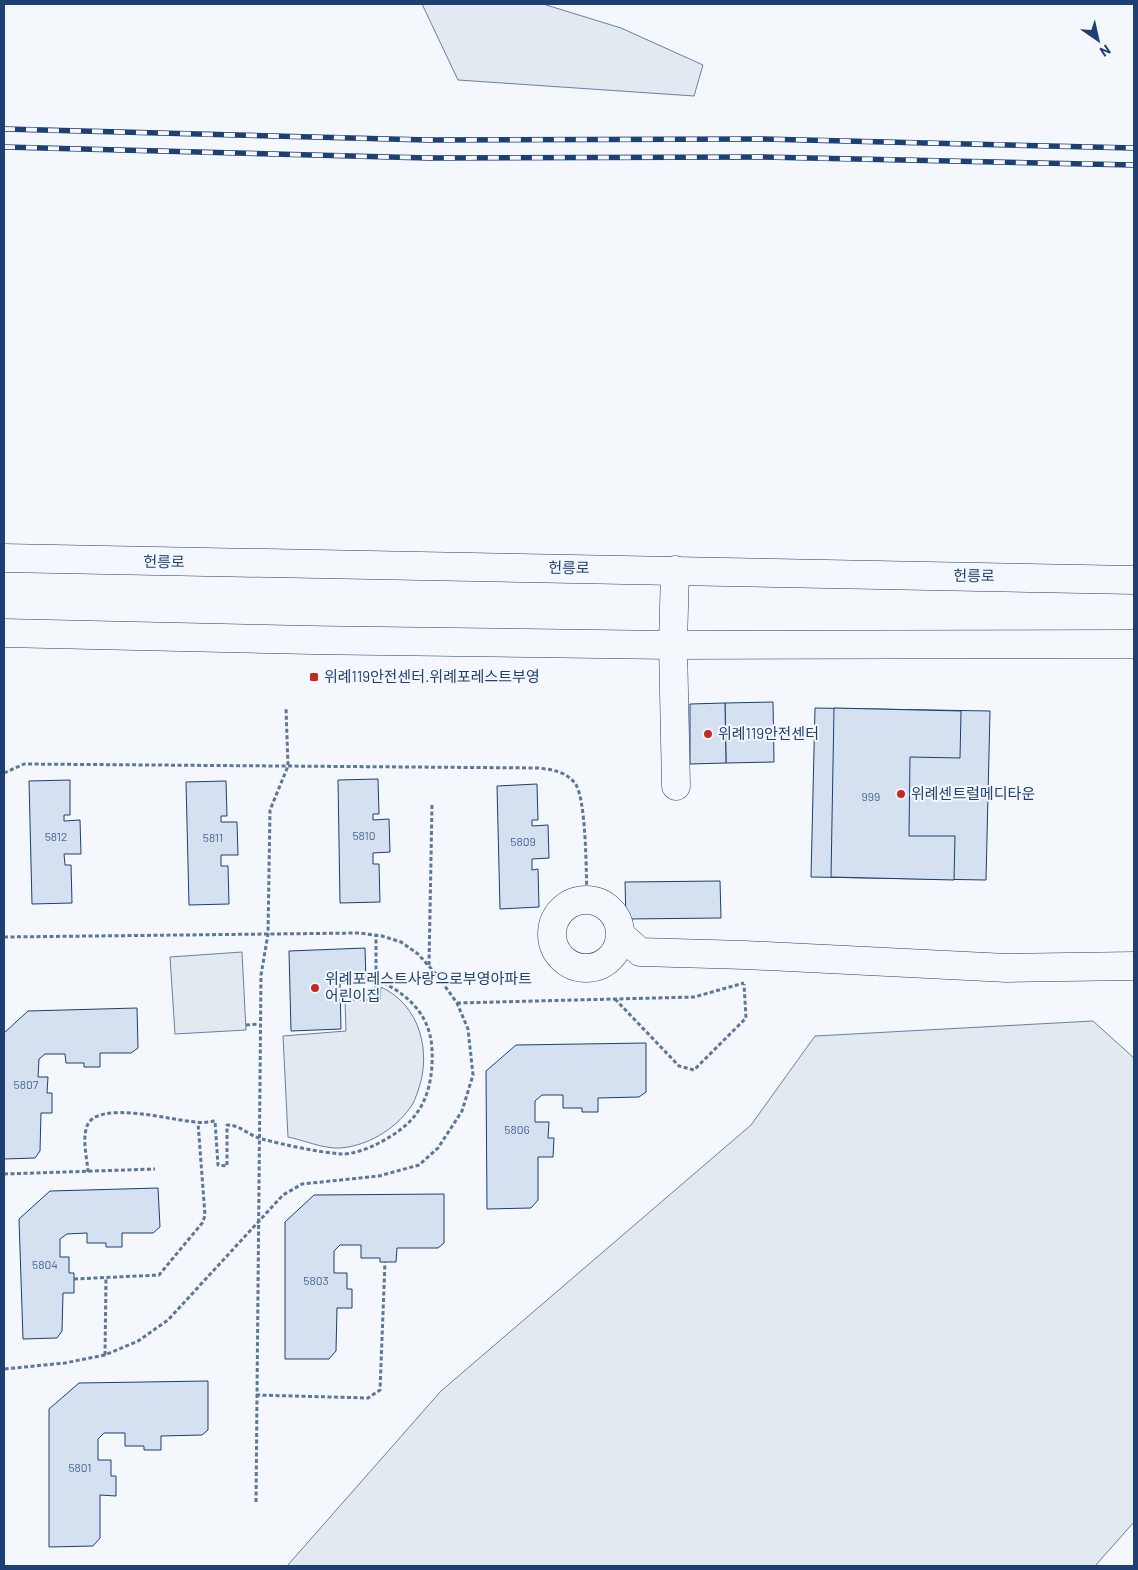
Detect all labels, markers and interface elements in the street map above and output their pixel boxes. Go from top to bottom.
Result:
north arrow [1073,15,1123,65]
text: N [1097,42,1114,61]
street label: 헌릉로 [143,552,185,570]
street label: 헌릉로 [548,558,590,576]
street label: 헌릉로 [953,566,995,584]
place label: 위례119안전센터.위례포레스트부영 [324,667,540,685]
marker: 위례119안전센터.위례포레스트부영 [308,671,320,683]
place label: 위례119안전센터 [718,724,819,742]
marker: 위례119안전센터 [702,728,714,740]
place label: 위례센트럴메디타운 [911,784,1035,802]
marker: 위례센트럴메디타운 [895,788,907,800]
house number: 999 [862,789,880,803]
house number: 5810 [352,828,376,842]
house number: 5812 [45,829,67,843]
house number: 5811 [203,830,223,844]
house number: 5809 [510,834,536,848]
place label: 위례포레스트사랑으로부영아파트 어린이집 [325,969,532,1004]
marker: 위례포레스트사랑으로부영아파트 어린이집 [309,982,321,994]
house number: 5807 [14,1077,39,1091]
house number: 5806 [504,1122,530,1136]
house number: 5804 [32,1257,58,1271]
house number: 5803 [303,1273,329,1287]
house number: 5801 [68,1460,92,1474]

